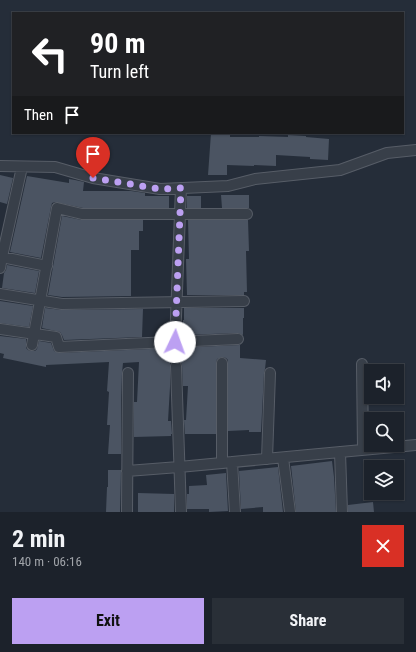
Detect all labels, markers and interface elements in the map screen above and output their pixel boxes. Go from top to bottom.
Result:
text: 90 m [90,27,146,60]
icon: left [24,28,76,80]
text: Turn left [90,61,149,82]
icon: arrive [61,104,83,126]
text: Then [24,106,53,124]
pin [76,137,110,178]
icon: arrive [82,143,104,165]
position arrow [154,321,196,363]
map controls [364,364,404,500]
button: sound [364,364,404,404]
button: search [364,412,404,452]
button: layers [364,460,404,500]
text: 2 min [12,525,65,553]
button: close [362,525,404,567]
text: 140 m · 06:16 [12,554,82,569]
button: Exit [12,598,204,644]
button: Share [212,598,404,644]

